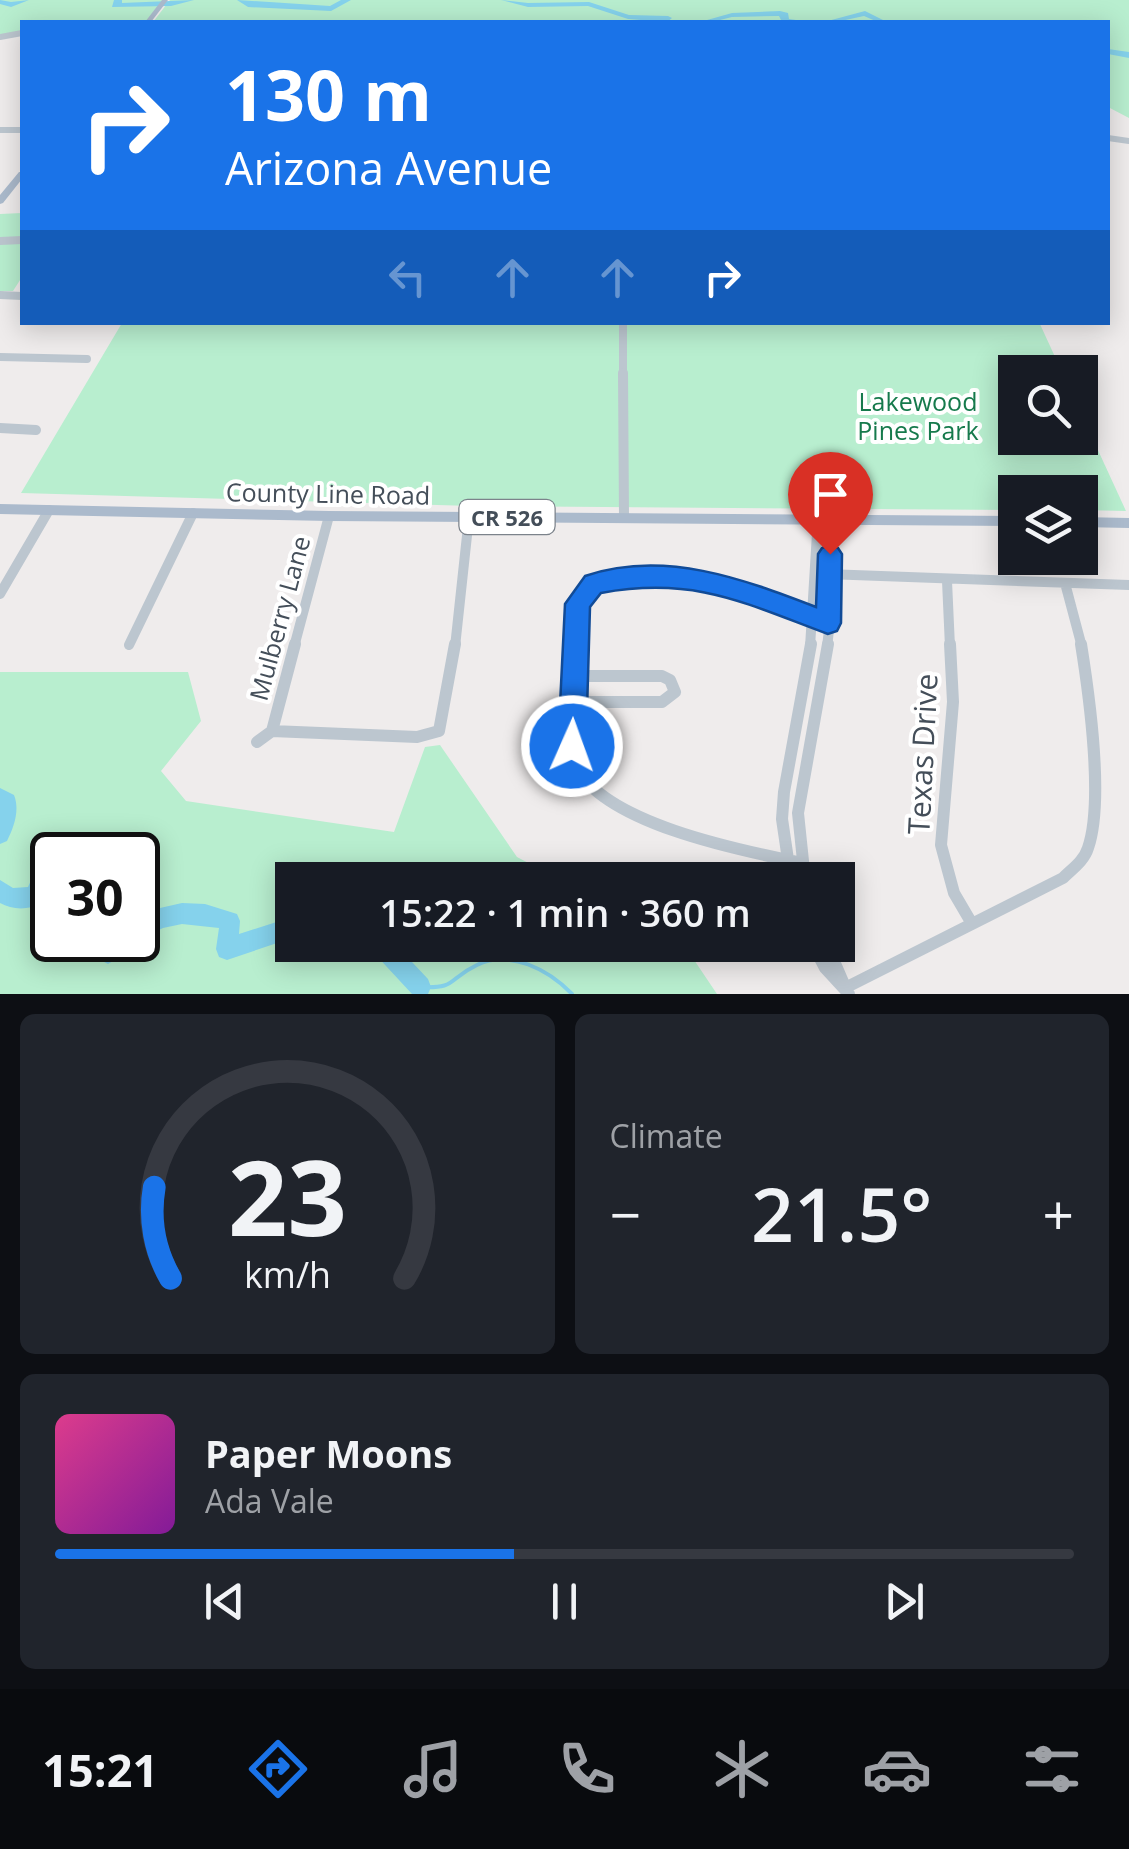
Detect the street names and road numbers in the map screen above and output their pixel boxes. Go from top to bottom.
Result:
street label: County Line Road [226,474,430,512]
road number: CR 526 [460,500,554,534]
street label: Mulberry Lane [241,532,317,704]
street label: Texas Drive [897,672,947,836]

